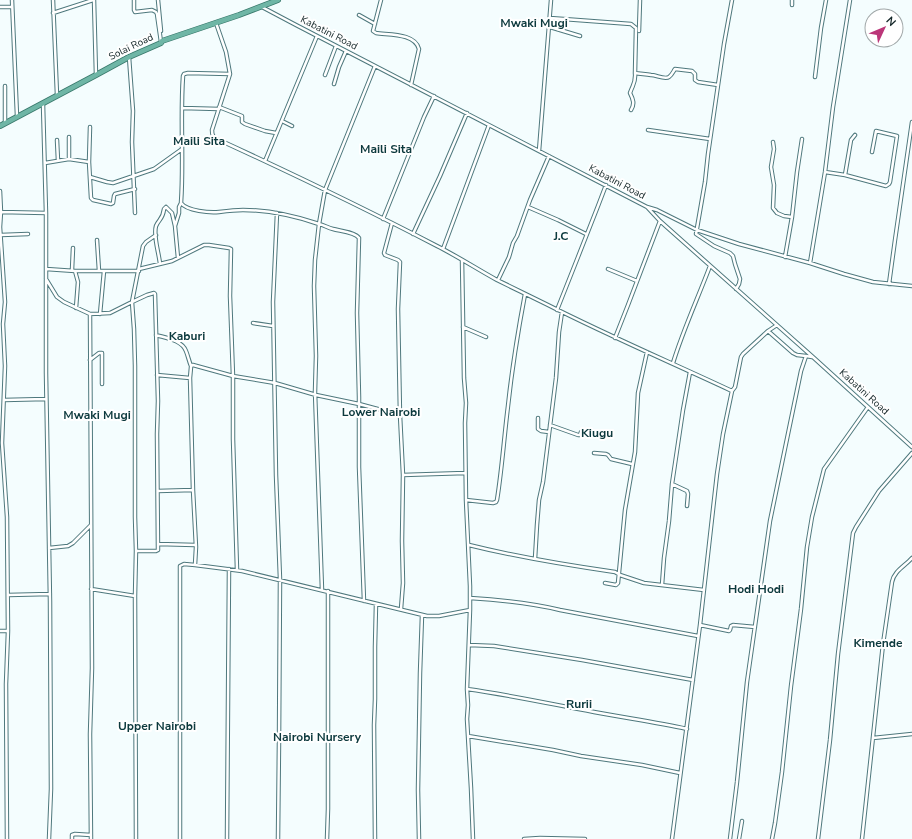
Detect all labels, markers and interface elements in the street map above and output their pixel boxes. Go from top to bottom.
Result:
north arrow [864,8,904,48]
street label: Kabatini Road [298,13,360,53]
text: N [883,13,899,30]
district label: Mwaki Mugi [500,15,568,31]
street label: Solai Road [106,30,156,64]
district label: Maili Sita [173,133,225,149]
district label: Maili Sita [360,141,412,157]
street label: Kabatini Road [586,161,648,203]
district label: J.C [553,228,568,244]
district label: Kaburi [169,328,205,344]
street label: Kabatini Road [836,366,892,418]
district label: Lower Nairobi [342,404,420,420]
district label: Mwaki Mugi [63,407,131,423]
district label: Kiugu [581,425,613,441]
district label: Hodi Hodi [728,581,784,597]
district label: Kimende [854,635,903,651]
district label: Rurii [566,696,592,712]
district label: Upper Nairobi [118,718,196,734]
district label: Nairobi Nursery [273,729,362,745]

